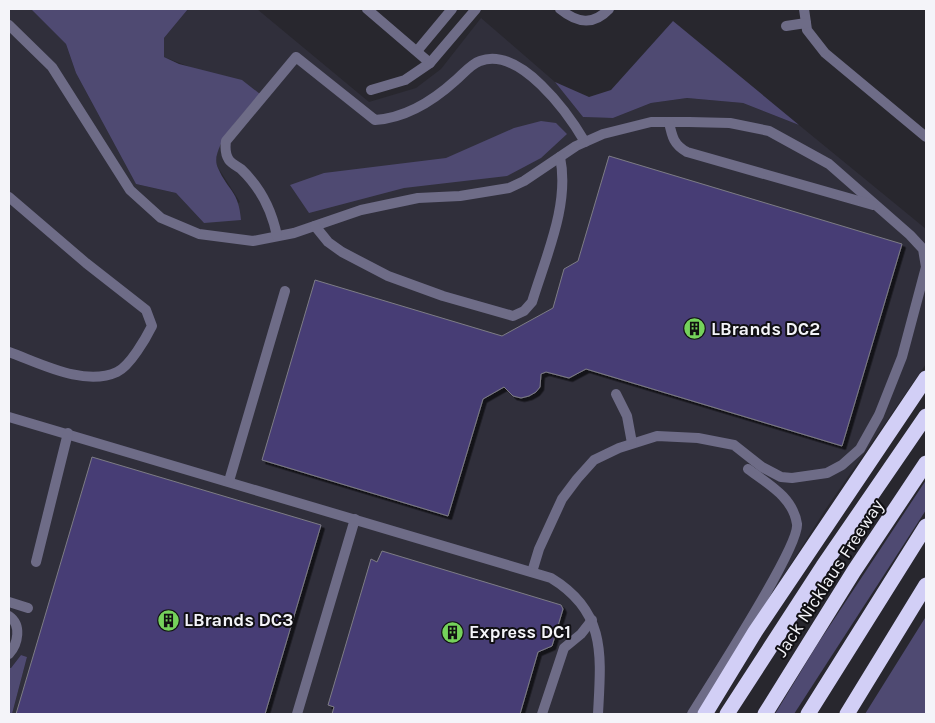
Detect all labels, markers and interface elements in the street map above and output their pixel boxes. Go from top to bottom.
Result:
building icon: LBrands DC2 [683,317,707,341]
place label: LBrands DC2 [711,318,820,340]
street label: Jack Nicklaus Freeway [770,495,888,661]
building icon: LBrands DC3 [156,608,180,632]
place label: LBrands DC3 [184,609,293,631]
building icon: Express DC1 [441,620,465,644]
place label: Express DC1 [469,621,571,643]

